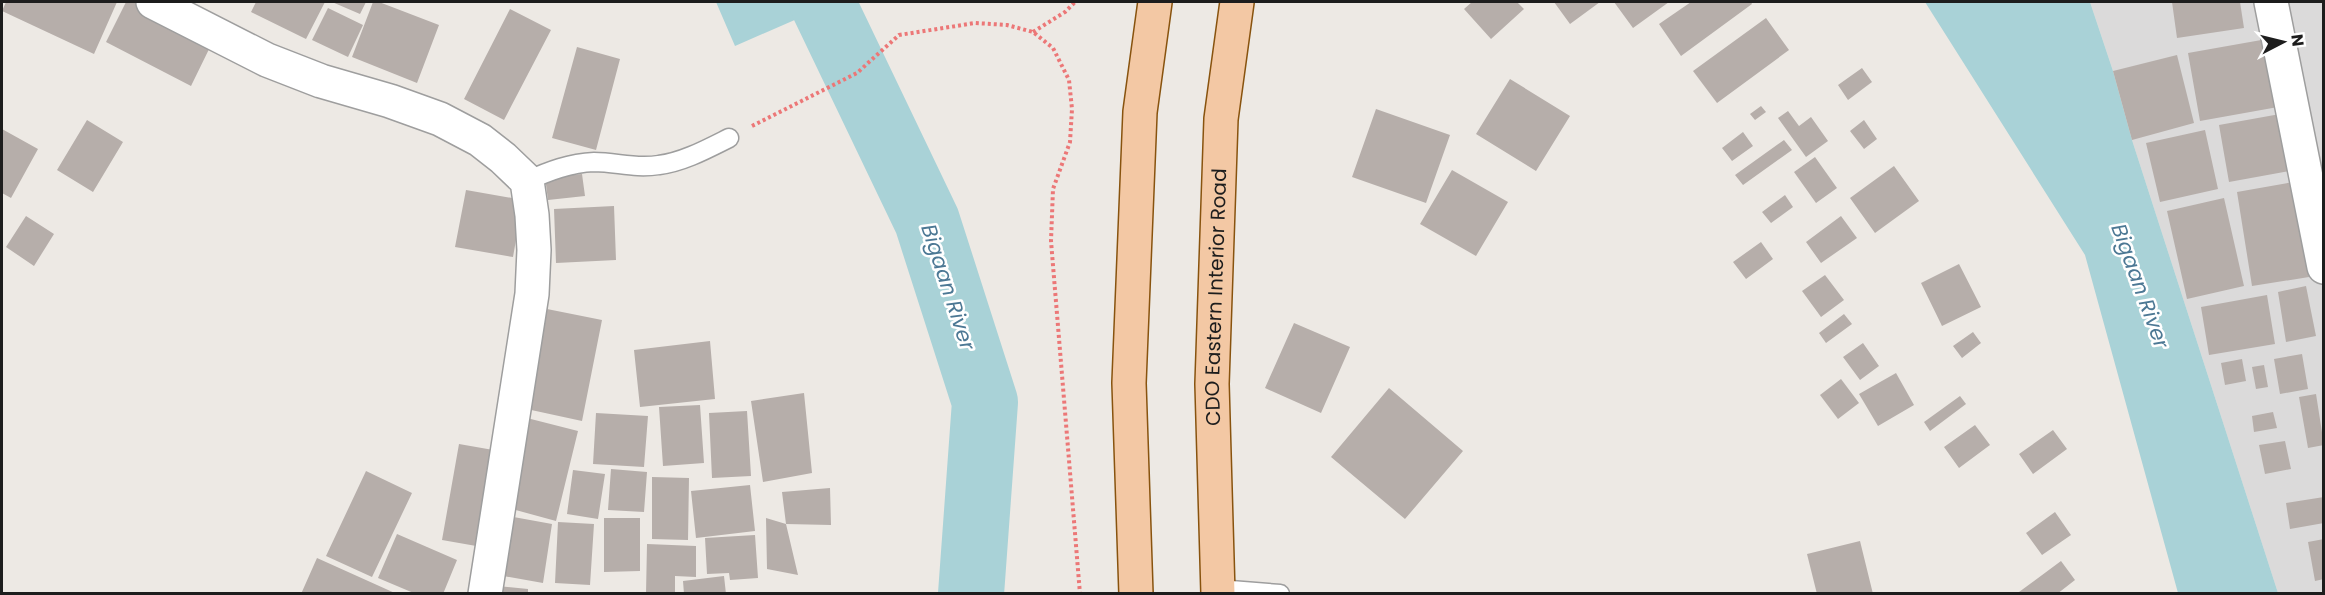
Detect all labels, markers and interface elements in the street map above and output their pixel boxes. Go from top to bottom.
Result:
north arrow [2253,12,2313,72]
text: N [2285,33,2310,48]
street label: CDO Eastern Interior Road [1198,168,1233,426]
water label: Bigaan River [2104,219,2177,353]
water label: Bigaan River [914,220,983,355]

